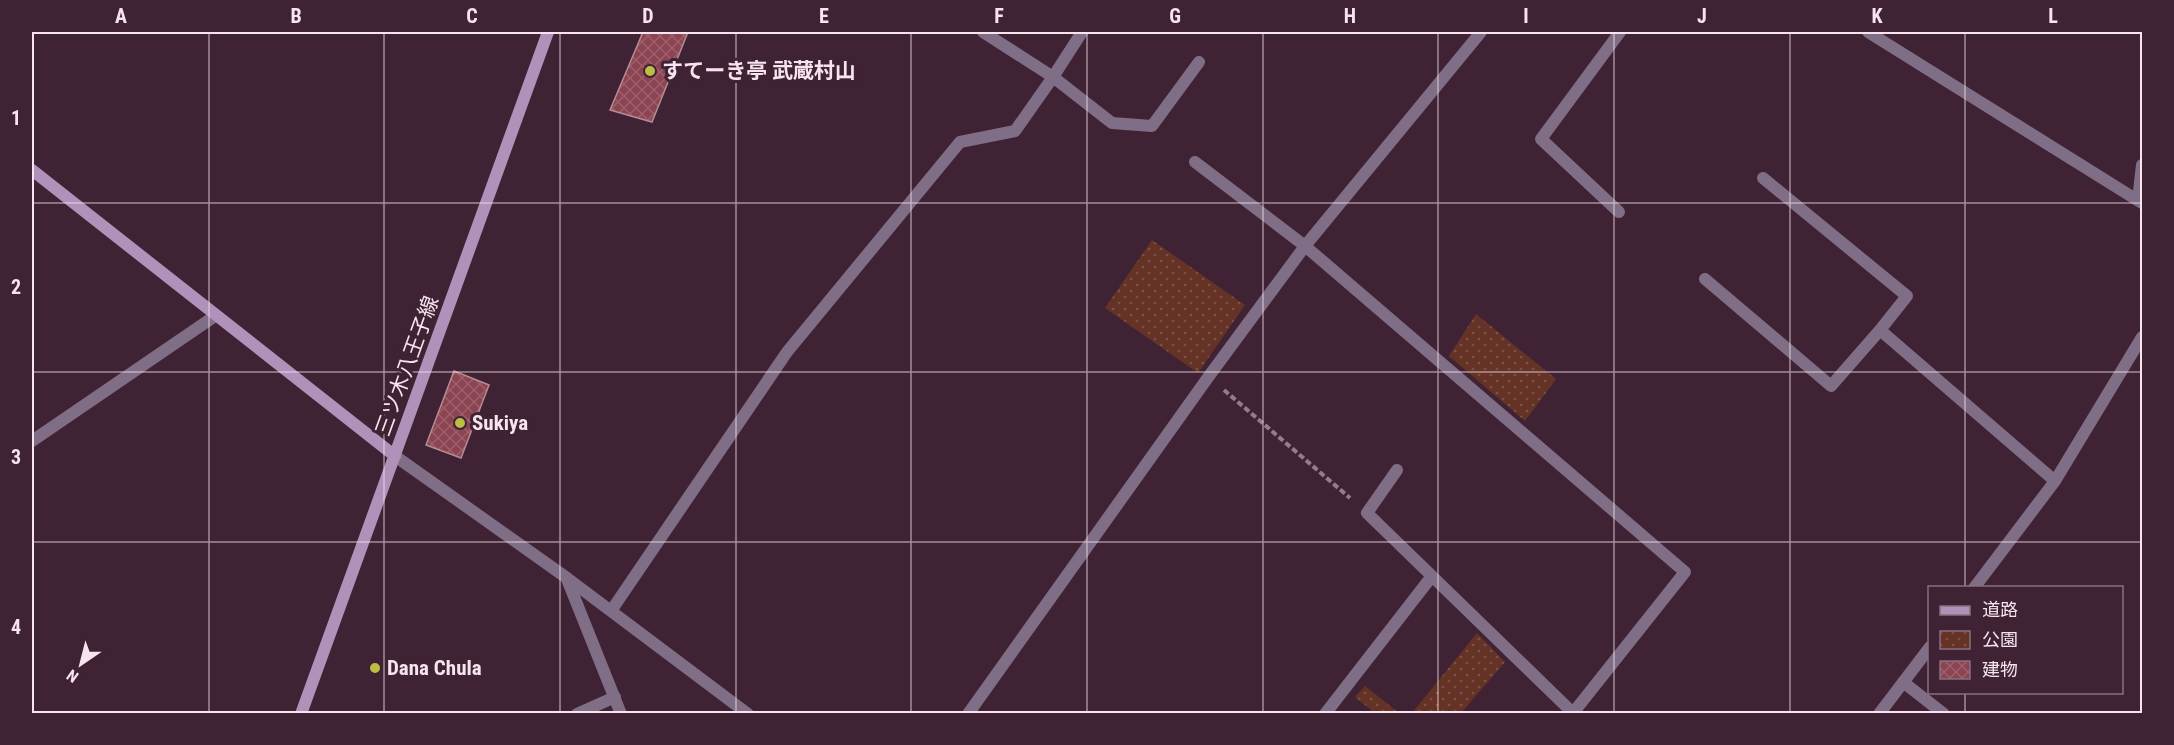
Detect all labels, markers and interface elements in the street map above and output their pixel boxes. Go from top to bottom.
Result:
text: A [115,4,127,28]
text: B [290,4,302,28]
text: C [466,4,478,28]
text: D [642,4,654,28]
text: E [819,4,829,28]
text: F [994,4,1004,28]
text: G [1169,4,1181,28]
text: H [1344,4,1356,28]
text: I [1523,4,1529,28]
text: J [1697,4,1707,28]
text: K [1871,4,1883,28]
text: L [2048,4,2058,28]
place label: すてーき亭 武蔵村山 [662,59,856,83]
marker: すてーき亭 武蔵村山 [643,64,657,78]
text: 1 [11,106,21,130]
text: 2 [11,275,21,299]
street label: 三ツ木八王子線 [371,293,443,439]
place label: Sukiya [472,411,528,435]
marker: Sukiya [453,416,467,430]
text: 3 [11,445,21,469]
legend [1928,586,2123,694]
text: 道路 [1982,599,2018,620]
text: 4 [11,615,21,639]
text: 公園 [1982,629,2018,650]
north arrow [51,634,111,694]
place label: Dana Chula [387,656,482,680]
text: 建物 [1982,659,2018,680]
marker: Dana Chula [368,661,382,675]
text: N [63,665,82,686]

